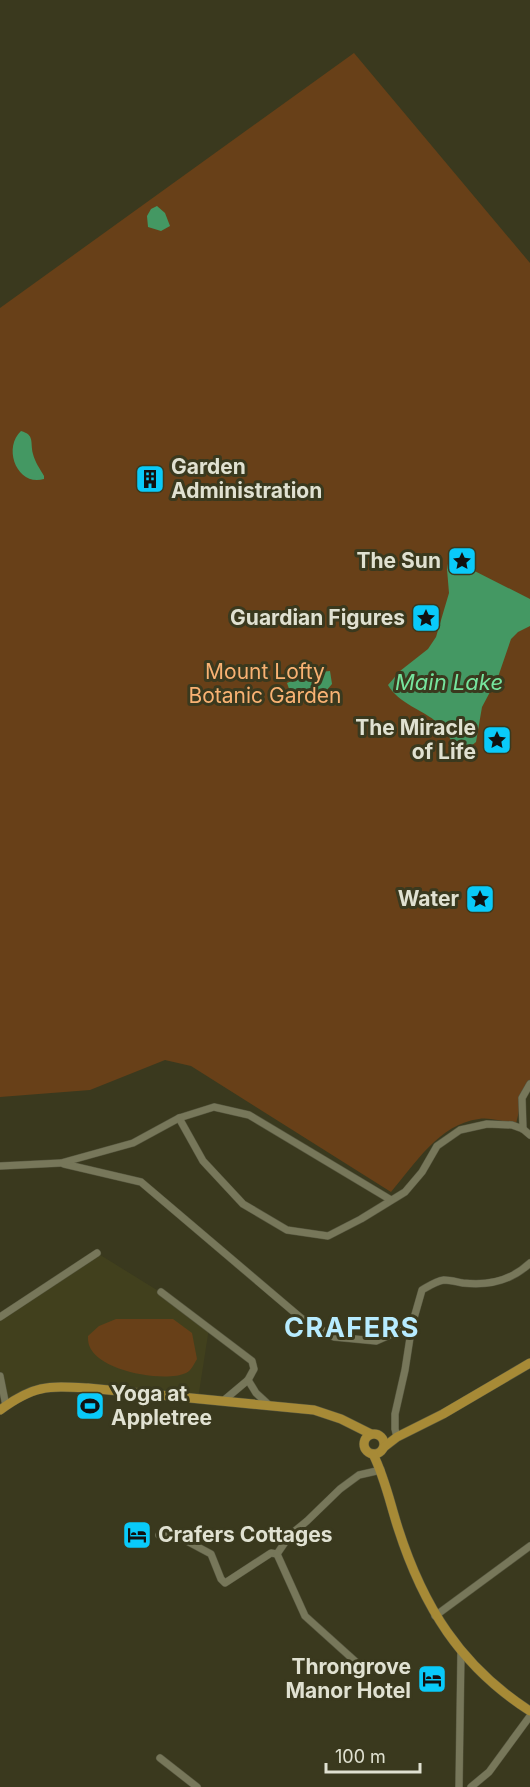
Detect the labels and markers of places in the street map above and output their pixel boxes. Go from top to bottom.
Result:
place label: Garden Administration [171,454,322,503]
building icon: Garden Administration [134,463,166,495]
place icon: The Sun [446,545,478,577]
place label: The Sun [357,548,441,573]
place icon: Guardian Figures [410,602,442,634]
place label: Guardian Figures [230,605,405,630]
place label: The Miracle of Life [355,715,476,764]
place icon: The Miracle of Life [481,724,513,756]
place icon: Water [464,883,496,915]
place label: Water [398,886,459,911]
place label: Yoga at Appletree [111,1381,212,1430]
sports icon: Yoga at Appletree [74,1390,106,1422]
hotel icon: Crafers Cottages [121,1519,153,1551]
place label: Crafers Cottages [158,1522,333,1547]
place label: Throngrove Manor Hotel [286,1654,411,1703]
hotel icon: Throngrove Manor Hotel [416,1663,448,1695]

